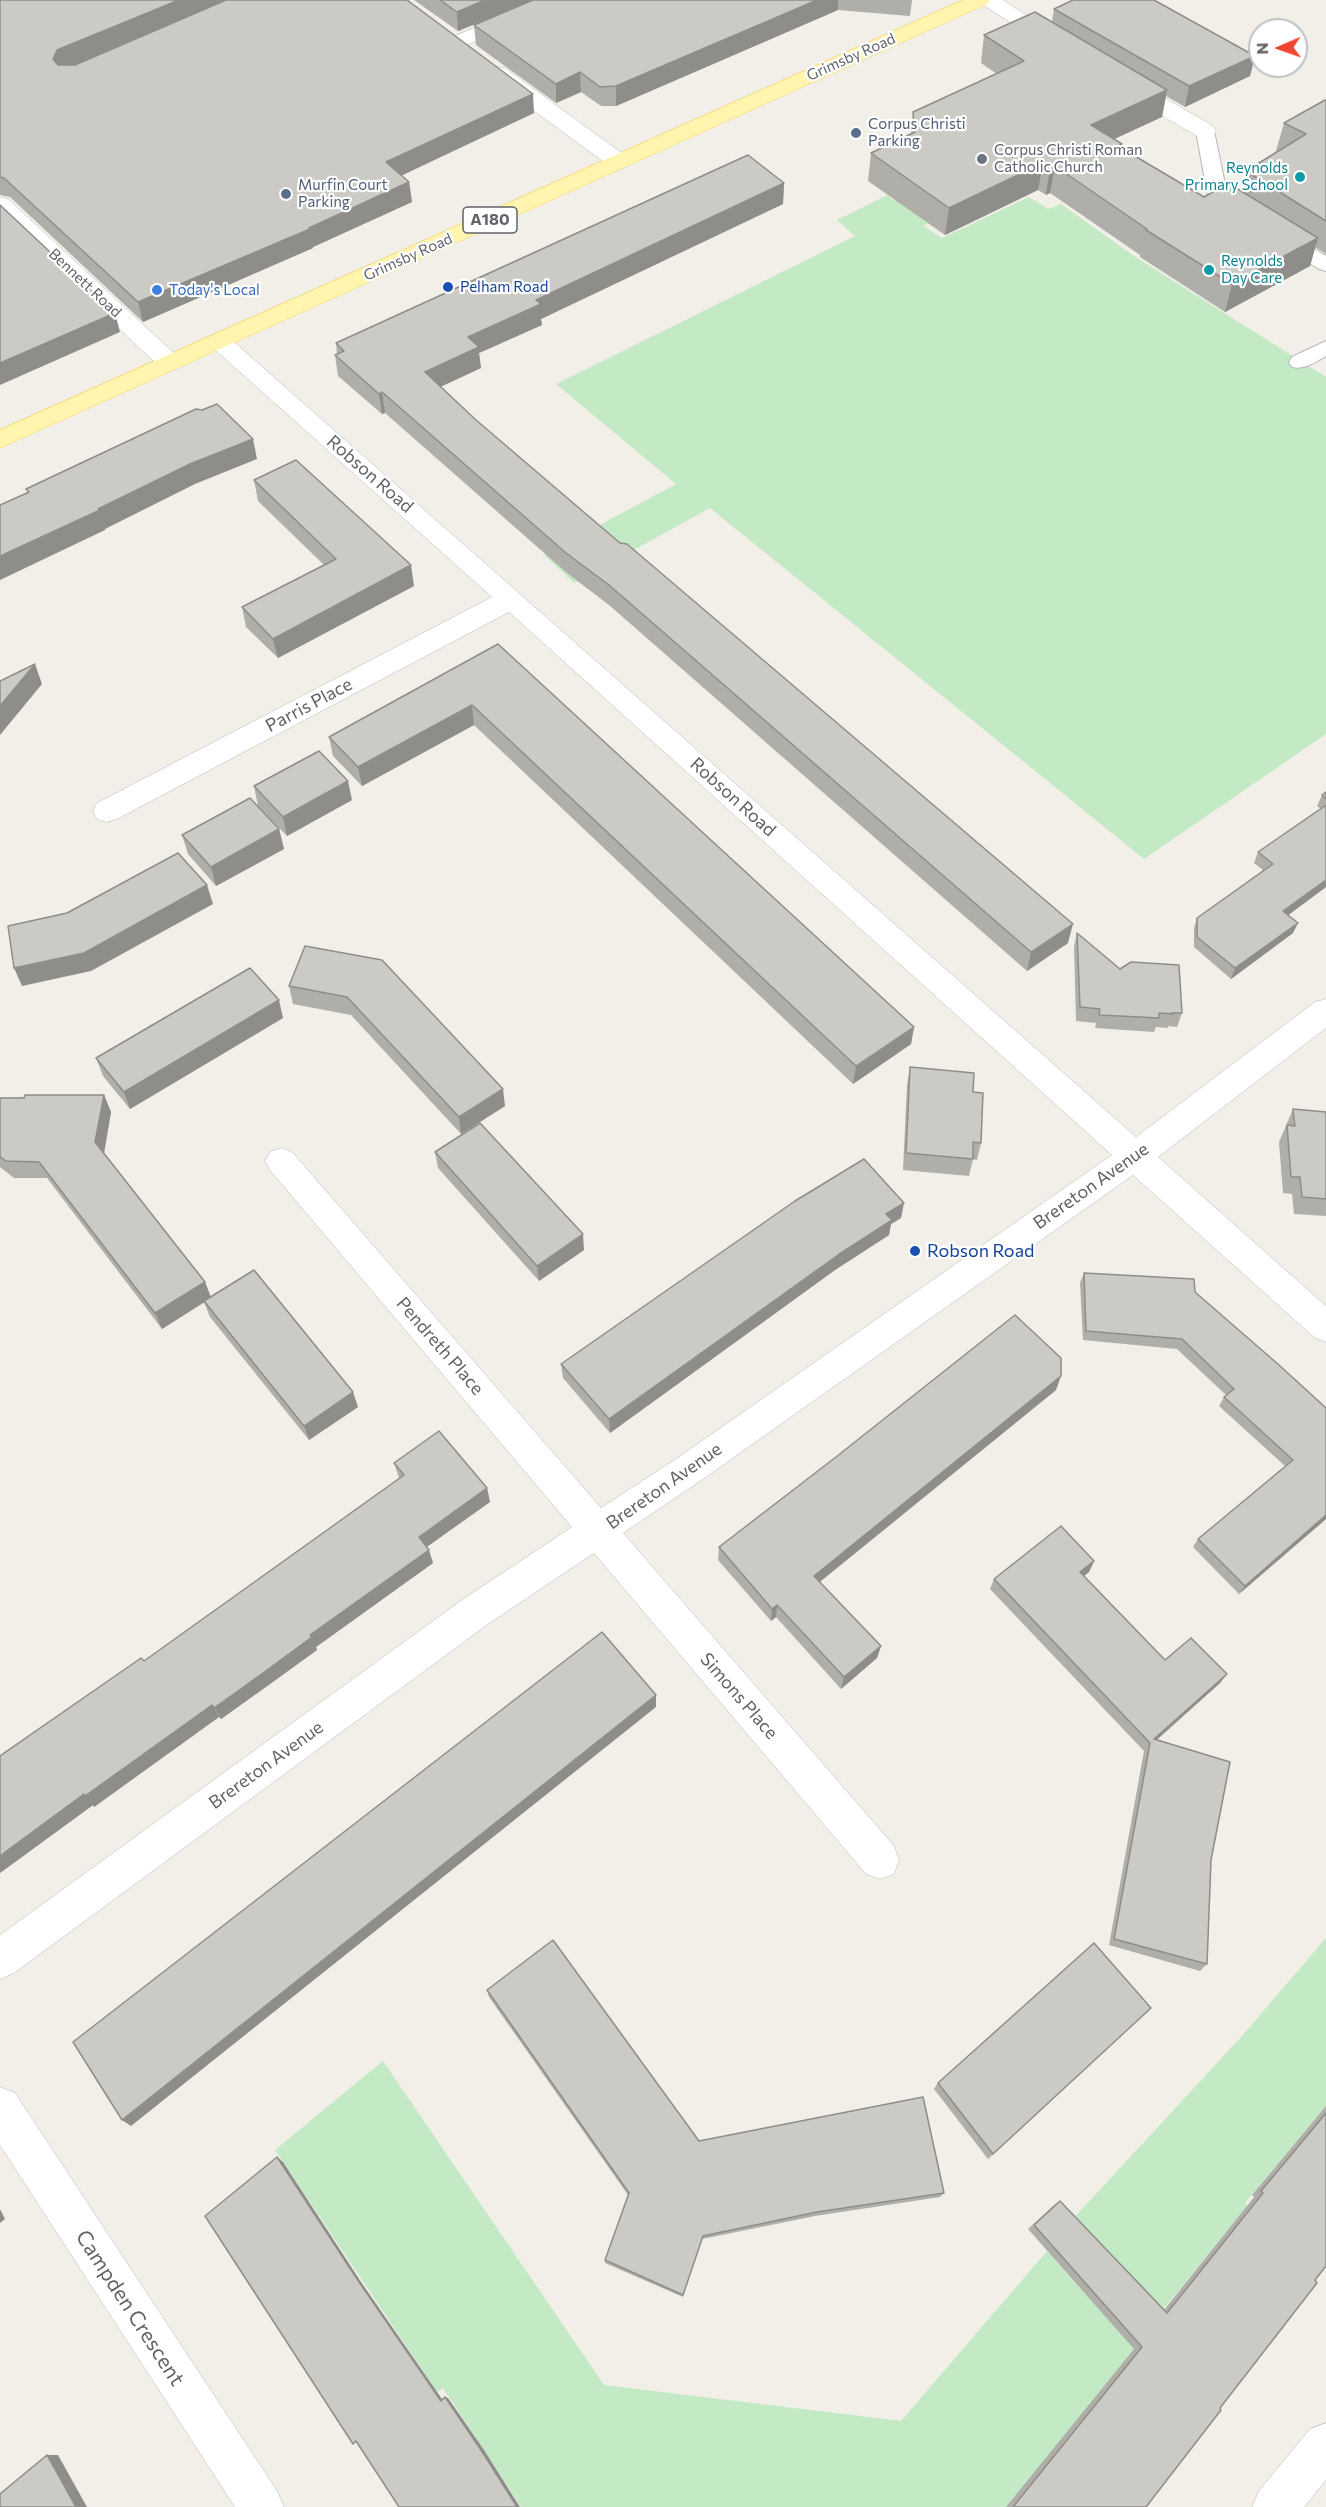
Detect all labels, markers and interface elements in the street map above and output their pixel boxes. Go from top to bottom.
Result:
north arrow [1248,18,1308,78]
street label: Grimsby Road [804,29,898,85]
text: N [1252,42,1271,55]
place label: Corpus Christi Parking [868,115,966,150]
marker: Corpus Christi Parking [849,126,863,140]
place label: Corpus Christi Roman Catholic Church [994,141,1143,176]
marker: Corpus Christi Roman Catholic Church [975,152,989,166]
place label: Reynolds Primary School [1185,159,1288,194]
marker: Reynolds Primary School [1293,170,1307,184]
place label: Murfin Court Parking [298,176,388,211]
marker: Murfin Court Parking [279,187,293,201]
road number: A180 [463,207,517,233]
street label: Grimsby Road [361,229,455,285]
street label: Bennett Road [45,245,125,321]
place label: Reynolds Day Care [1221,252,1283,287]
marker: Reynolds Day Care [1202,263,1216,277]
place label: Pelham Road [460,278,548,296]
marker: Pelham Road [441,280,455,294]
place label: Today's Local [169,281,260,299]
marker: Today's Local [150,283,164,297]
street label: Robson Road [322,431,418,517]
street label: Parris Place [262,673,356,737]
street label: Robson Road [686,753,780,841]
street label: Brereton Avenue [1029,1138,1153,1234]
place label: Robson Road [927,1240,1034,1262]
marker: Robson Road [908,1244,922,1258]
street label: Pendreth Place [392,1293,488,1399]
street label: Brereton Avenue [602,1438,726,1534]
street label: Simons Place [696,1648,782,1744]
street label: Brereton Avenue [205,1716,327,1814]
street label: Campden Crescent [70,2225,190,2391]

